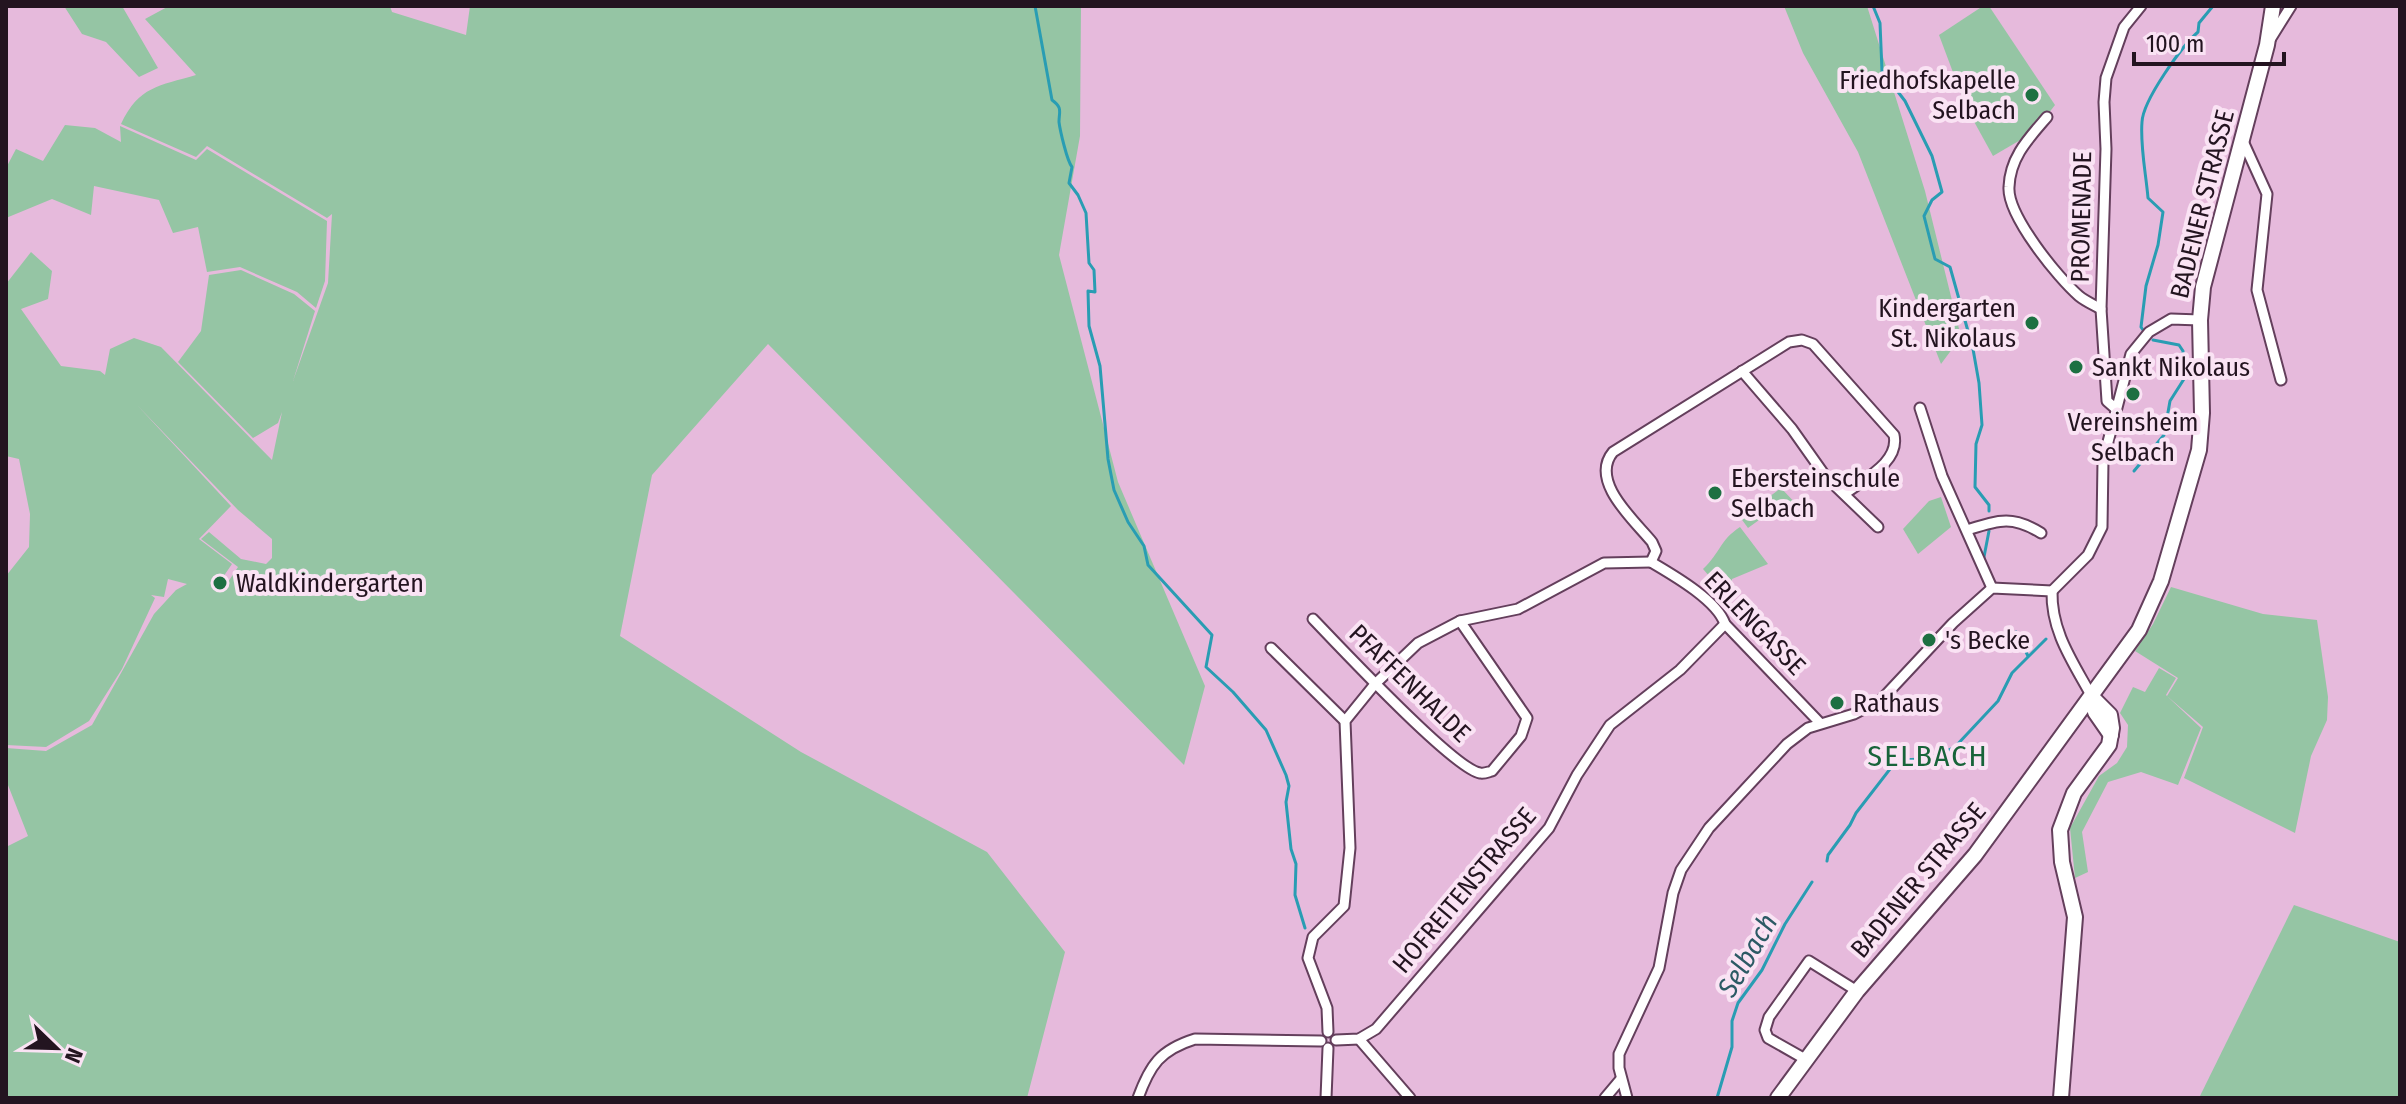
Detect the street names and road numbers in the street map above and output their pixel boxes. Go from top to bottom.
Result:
street label: BADENER STRASSE [2164,107,2241,302]
street label: PROMENADE [2065,151,2098,283]
street label: ERLENGASSE [1698,565,1812,682]
street label: PFAFFENHALDE [1343,618,1477,749]
street label: BADENER STRASSE [1844,796,1992,964]
street label: HOFREITENSTRASSE [1386,801,1543,979]

